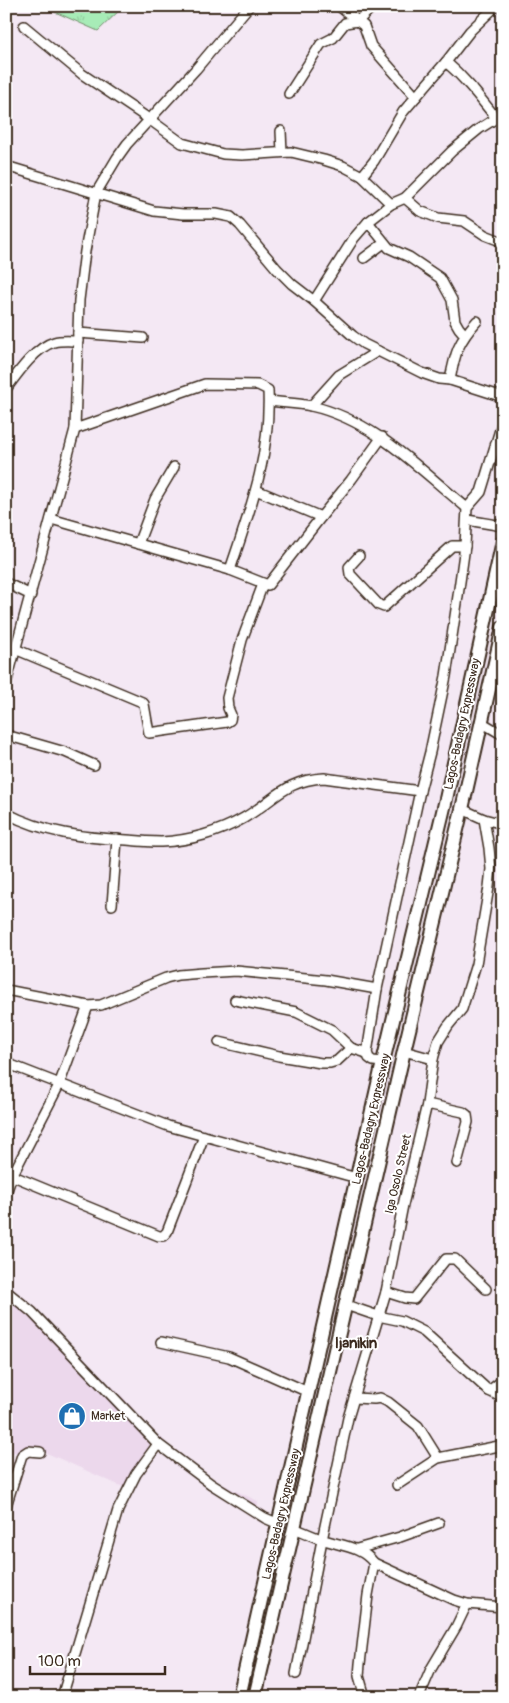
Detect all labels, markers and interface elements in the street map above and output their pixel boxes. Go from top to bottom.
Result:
street label: Lagos-Badagry Expressway [441,657,484,791]
street label: Lagos-Badagry Expressway [349,1052,394,1186]
street label: Iga Osolo Street [382,1133,415,1215]
district label: Ijanikin [335,1334,378,1353]
shop icon: Market [57,1401,87,1431]
place label: Market [91,1409,125,1424]
street label: Lagos-Badagry Expressway [259,1447,304,1581]
scale bar [30,1643,165,1675]
text: 100 m [38,1652,81,1671]

